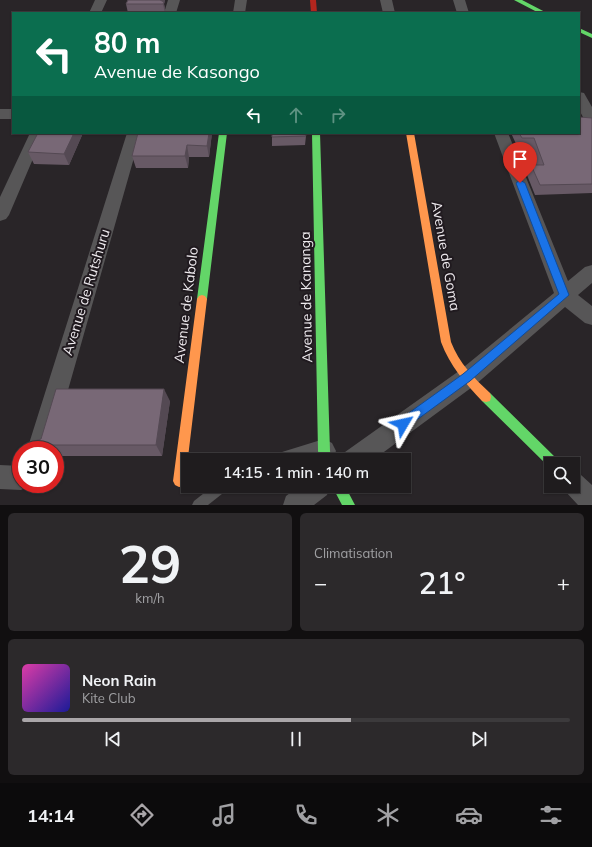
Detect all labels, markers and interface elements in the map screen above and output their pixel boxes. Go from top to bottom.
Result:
text: 80 m [94,25,160,60]
icon: left [28,28,80,80]
text: Avenue de Kasongo [94,60,260,83]
icon: left [243,104,265,126]
icon: ahead [285,104,307,126]
icon: right [327,104,349,126]
pin [503,142,537,183]
icon: arrive [509,148,531,170]
street label: Avenue de Goma [427,200,465,312]
street label: Avenue de Rutshuru [58,227,114,357]
street label: Avenue de Kananga [296,231,316,363]
street label: Avenue de Kabolo [170,246,202,364]
position arrow [382,403,424,445]
speed limit sign: 30 [12,441,64,493]
map controls [544,457,580,493]
button: search [544,457,580,493]
text: 14:15 · 1 min · 140 m [223,463,369,482]
text: 29 [119,531,181,596]
text: Climatisation [314,545,393,561]
text: 21° [418,564,466,602]
text: − [314,569,327,597]
text: + [557,569,570,597]
text: km/h [135,590,165,606]
text: Neon Rain [82,671,156,690]
text: Kite Club [82,690,136,706]
icon: previous [102,728,124,750]
icon: pause [285,728,307,750]
icon: next [468,728,490,750]
icon: directions [128,801,156,829]
icon: music [210,801,238,829]
icon: phone [292,801,320,829]
icon: climate [374,801,402,829]
icon: car [455,801,483,829]
icon: filters [537,801,565,829]
text: 14:14 [27,804,75,827]

